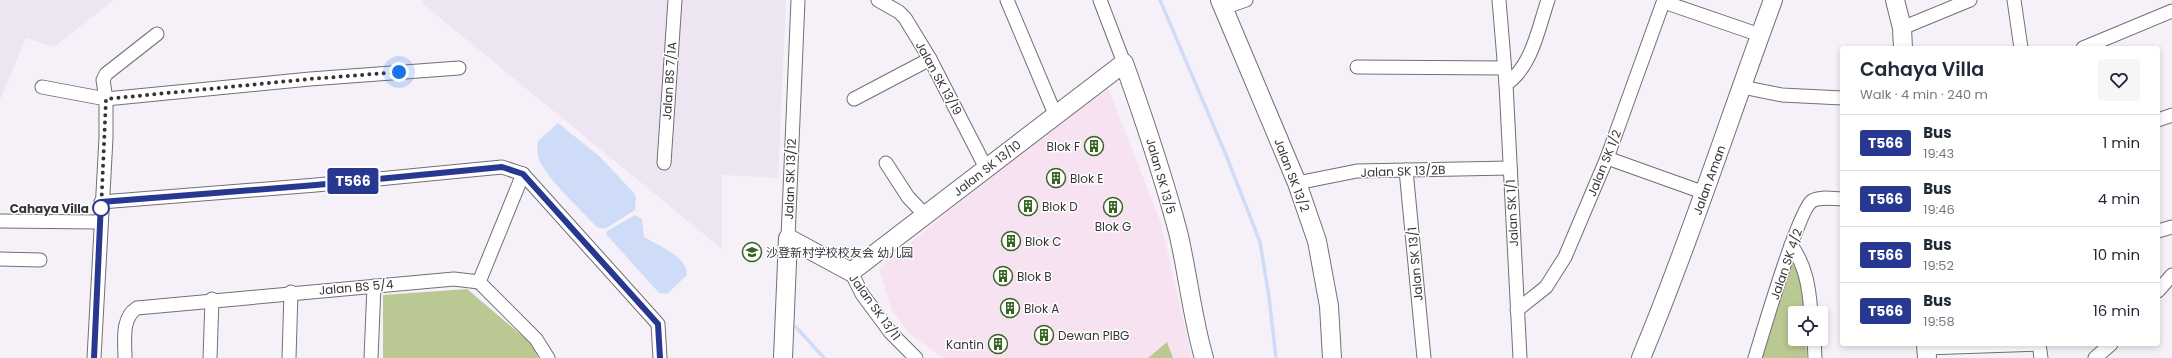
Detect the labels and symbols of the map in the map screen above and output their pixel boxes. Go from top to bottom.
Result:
street label: Jalan SK 13/19 [912,38,966,118]
street label: Jalan BS 7/1A [658,41,680,121]
your location [389,62,409,82]
street label: Jalan SK 1/2 [1583,127,1625,199]
building icon: Blok F [1083,135,1105,157]
street label: Jalan SK 13/10 [950,136,1024,200]
street label: Jalan SK 13/5 [1142,136,1180,216]
street label: Jalan SK 13/2 [1270,136,1314,214]
street label: Jalan SK 13/12 [780,138,800,220]
place label: Blok F [1047,138,1080,155]
street label: Jalan Aman [1689,143,1729,217]
street label: Jalan SK 13/2B [1360,161,1446,181]
building icon: Blok E [1045,167,1067,189]
line badge: T566 [325,168,381,194]
place label: Blok E [1070,170,1104,187]
street label: Jalan SK 1/1 [1502,179,1522,247]
building icon: Blok D [1017,195,1039,217]
building icon: Blok G [1102,196,1124,218]
place label: Blok D [1042,198,1078,215]
marker: Cahaya Villa [92,199,110,217]
place label: Cahaya Villa [10,200,89,217]
place label: Blok G [1095,218,1131,235]
street label: Jalan SK 13/1 [1403,226,1427,302]
street label: Jalan SK 4/2 [1766,226,1806,302]
building icon: Blok C [1000,230,1022,252]
place label: Blok C [1025,233,1062,250]
school or university icon: 沙登新村学校校友会 幼儿园 [741,241,763,263]
place label: 沙登新村学校校友会 幼儿园 [766,244,913,261]
building icon: Blok B [992,265,1014,287]
place label: Blok B [1017,268,1052,285]
street label: Jalan SK 13/11 [845,270,905,344]
street label: Jalan BS 5/4 [318,275,394,299]
building icon: Blok A [999,297,1021,319]
place label: Blok A [1024,300,1059,317]
building icon: Dewan PIBG [1033,324,1055,346]
place label: Dewan PIBG [1058,327,1129,344]
building icon: Kantin [987,333,1009,355]
place label: Kantin [946,336,984,353]

